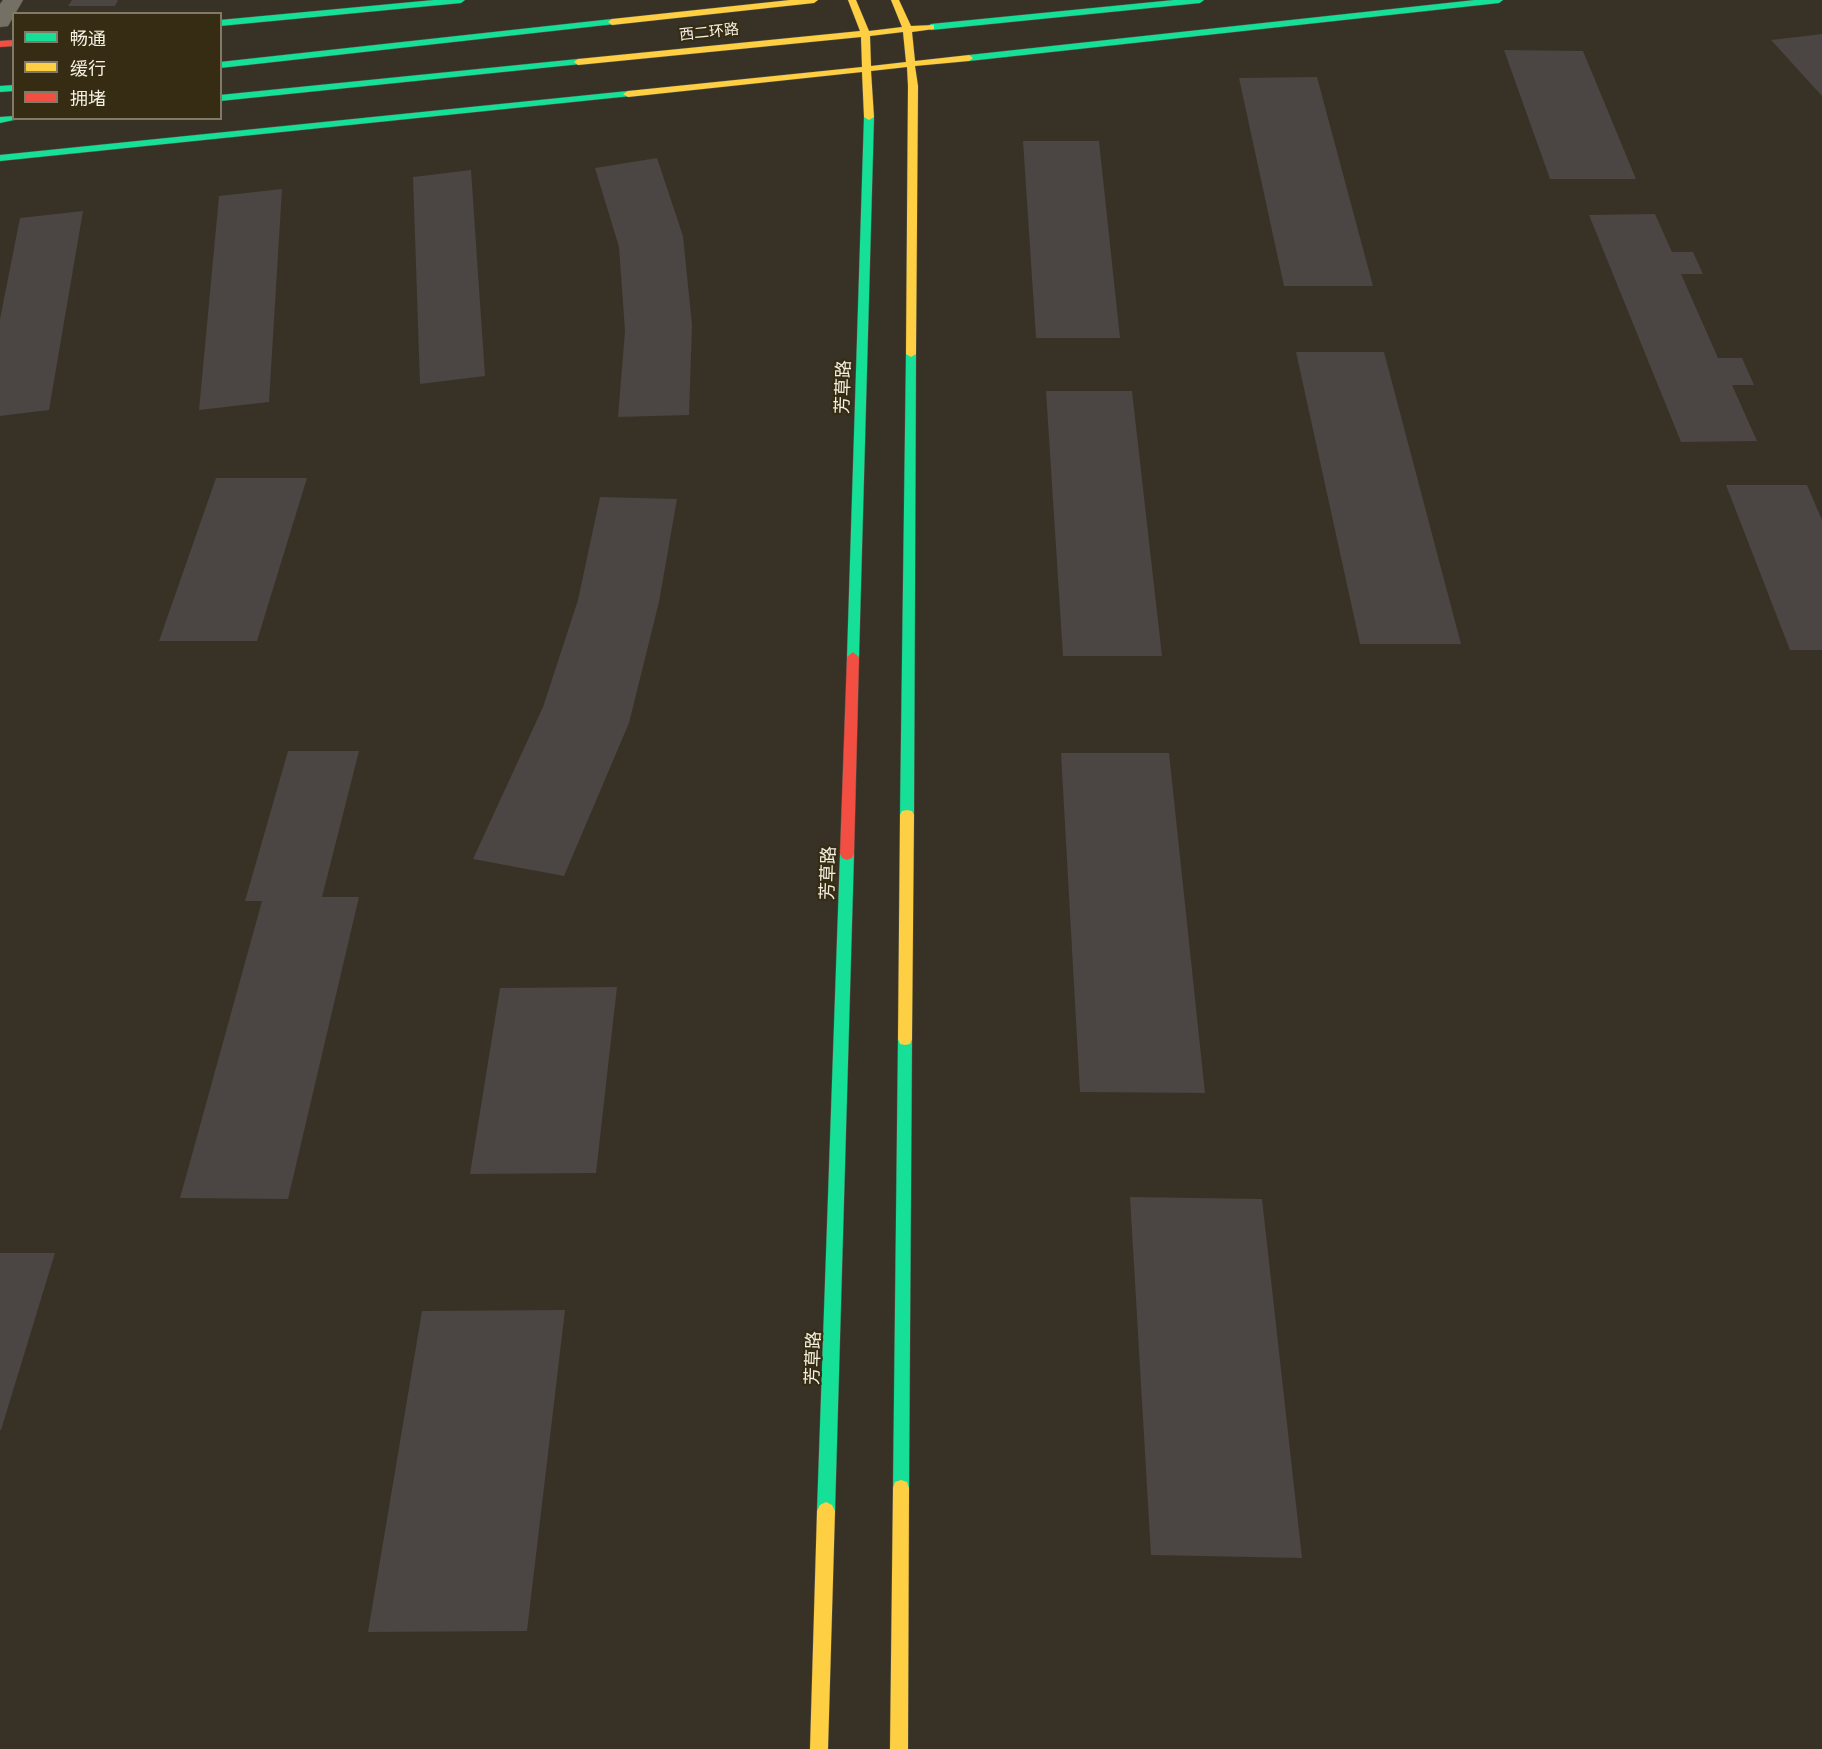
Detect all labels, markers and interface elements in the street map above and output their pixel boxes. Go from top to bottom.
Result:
legend [12,12,222,120]
street label: 西二环路 [678,20,740,44]
text: 畅通 [70,28,106,48]
text: 缓行 [70,58,106,78]
text: 拥堵 [70,88,106,108]
street label: 芳草路 [831,360,855,414]
street label: 芳草路 [816,846,840,900]
street label: 芳草路 [801,1331,825,1385]

